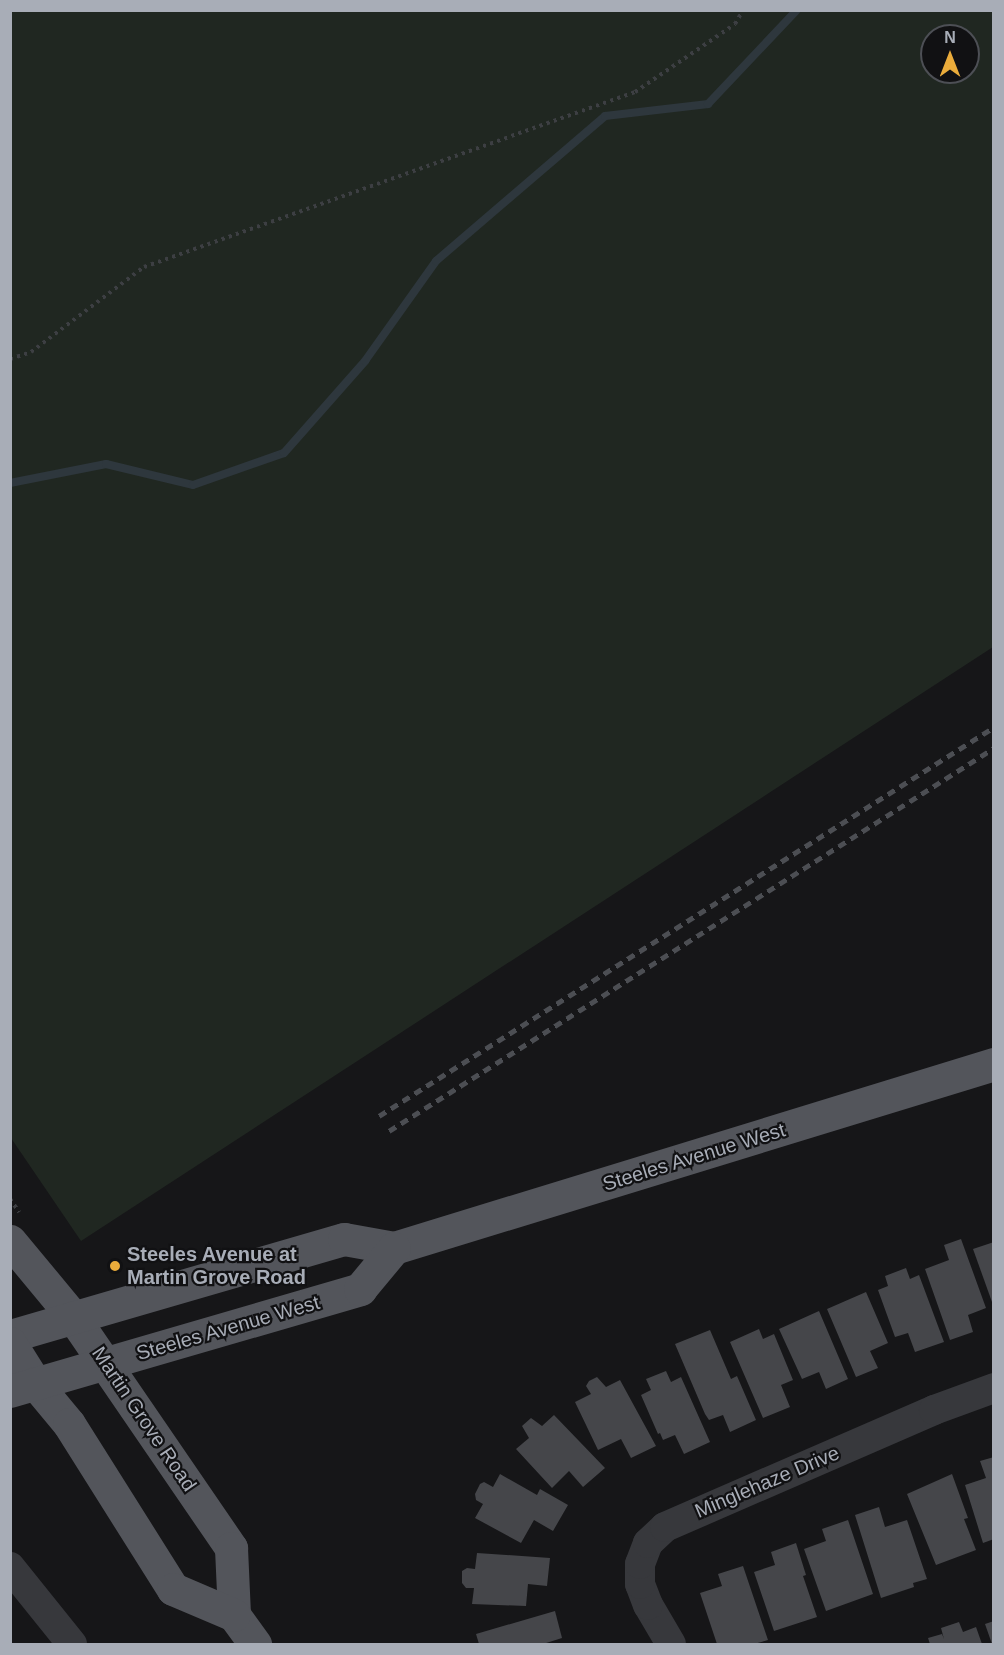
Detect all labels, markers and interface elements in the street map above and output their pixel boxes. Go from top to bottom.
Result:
north arrow [920,24,980,84]
text: N [944,29,956,46]
street label: Steeles Avenue West [599,1118,789,1196]
place label: Steeles Avenue at Martin Grove Road [127,1242,306,1289]
marker: Steeles Avenue at Martin Grove Road [108,1259,122,1273]
street label: Steeles Avenue West [133,1290,323,1366]
street label: Martin Grove Road [87,1342,201,1496]
street label: Minglehaze Drive [691,1441,843,1523]

